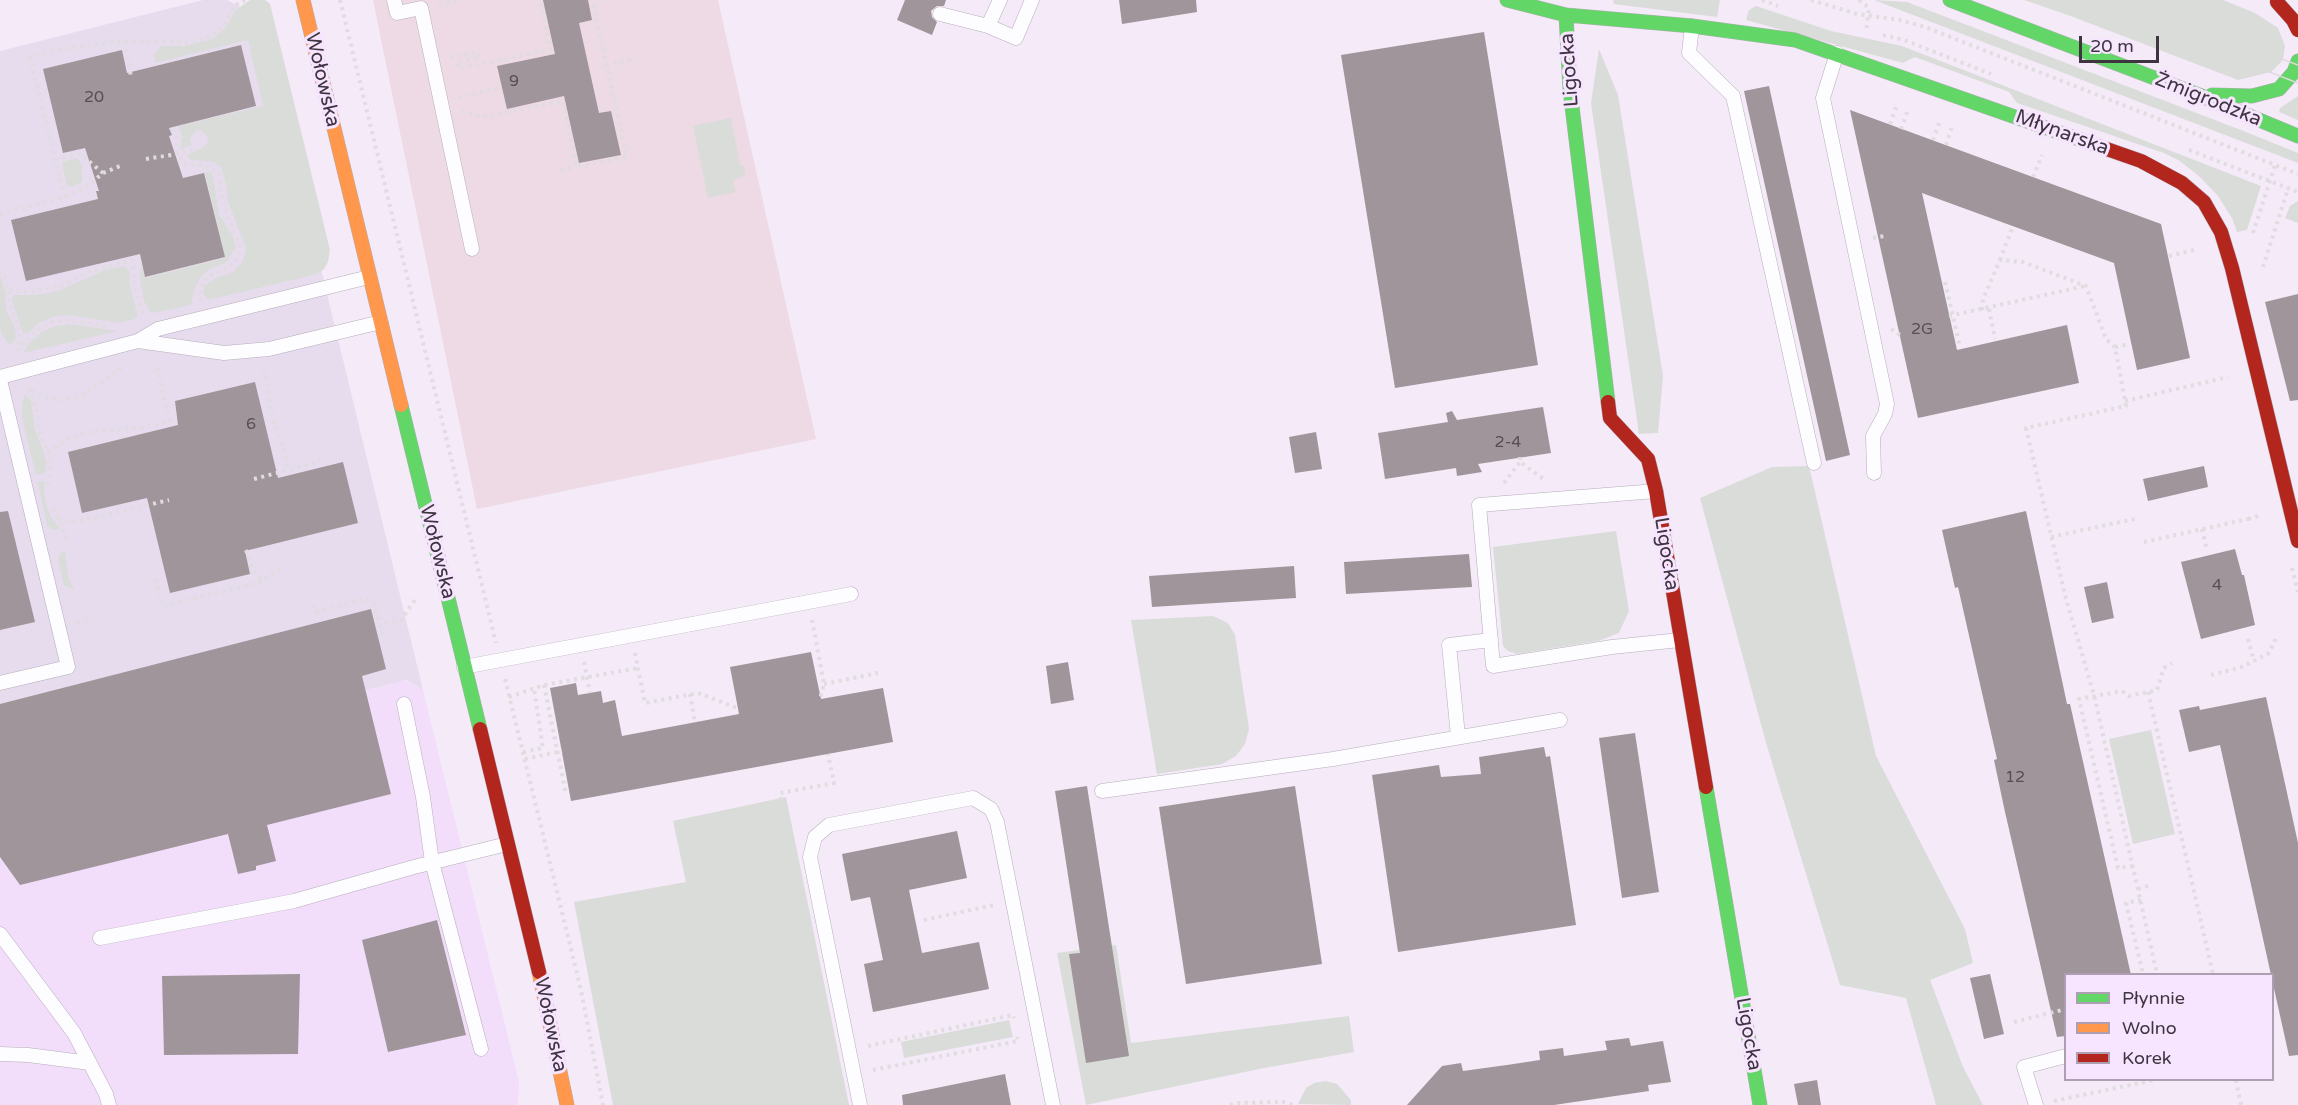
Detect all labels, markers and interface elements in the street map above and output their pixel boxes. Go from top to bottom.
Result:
scale bar [2082,24,2162,62]
street label: Wołowska [300,31,344,129]
street label: Ligocka [1555,32,1585,108]
text: 20 m [2090,35,2134,57]
street label: Żmigrodzka [2151,68,2265,132]
house number: 9 [509,72,519,92]
house number: 20 [84,88,104,108]
street label: Młynarska [2012,105,2112,161]
house number: 2G [1911,320,1933,340]
house number: 6 [246,415,256,435]
house number: 2-4 [1495,433,1521,453]
street label: Wołowska [414,502,460,602]
street label: Ligocka [1648,516,1684,592]
house number: 4 [2212,576,2222,596]
house number: 12 [2005,768,2025,788]
legend [2064,973,2274,1081]
street label: Wołowska [528,976,572,1074]
text: Płynnie [2122,987,2185,1009]
street label: Ligocka [1730,996,1766,1072]
text: Wolno [2122,1017,2177,1039]
text: Korek [2122,1047,2172,1069]

